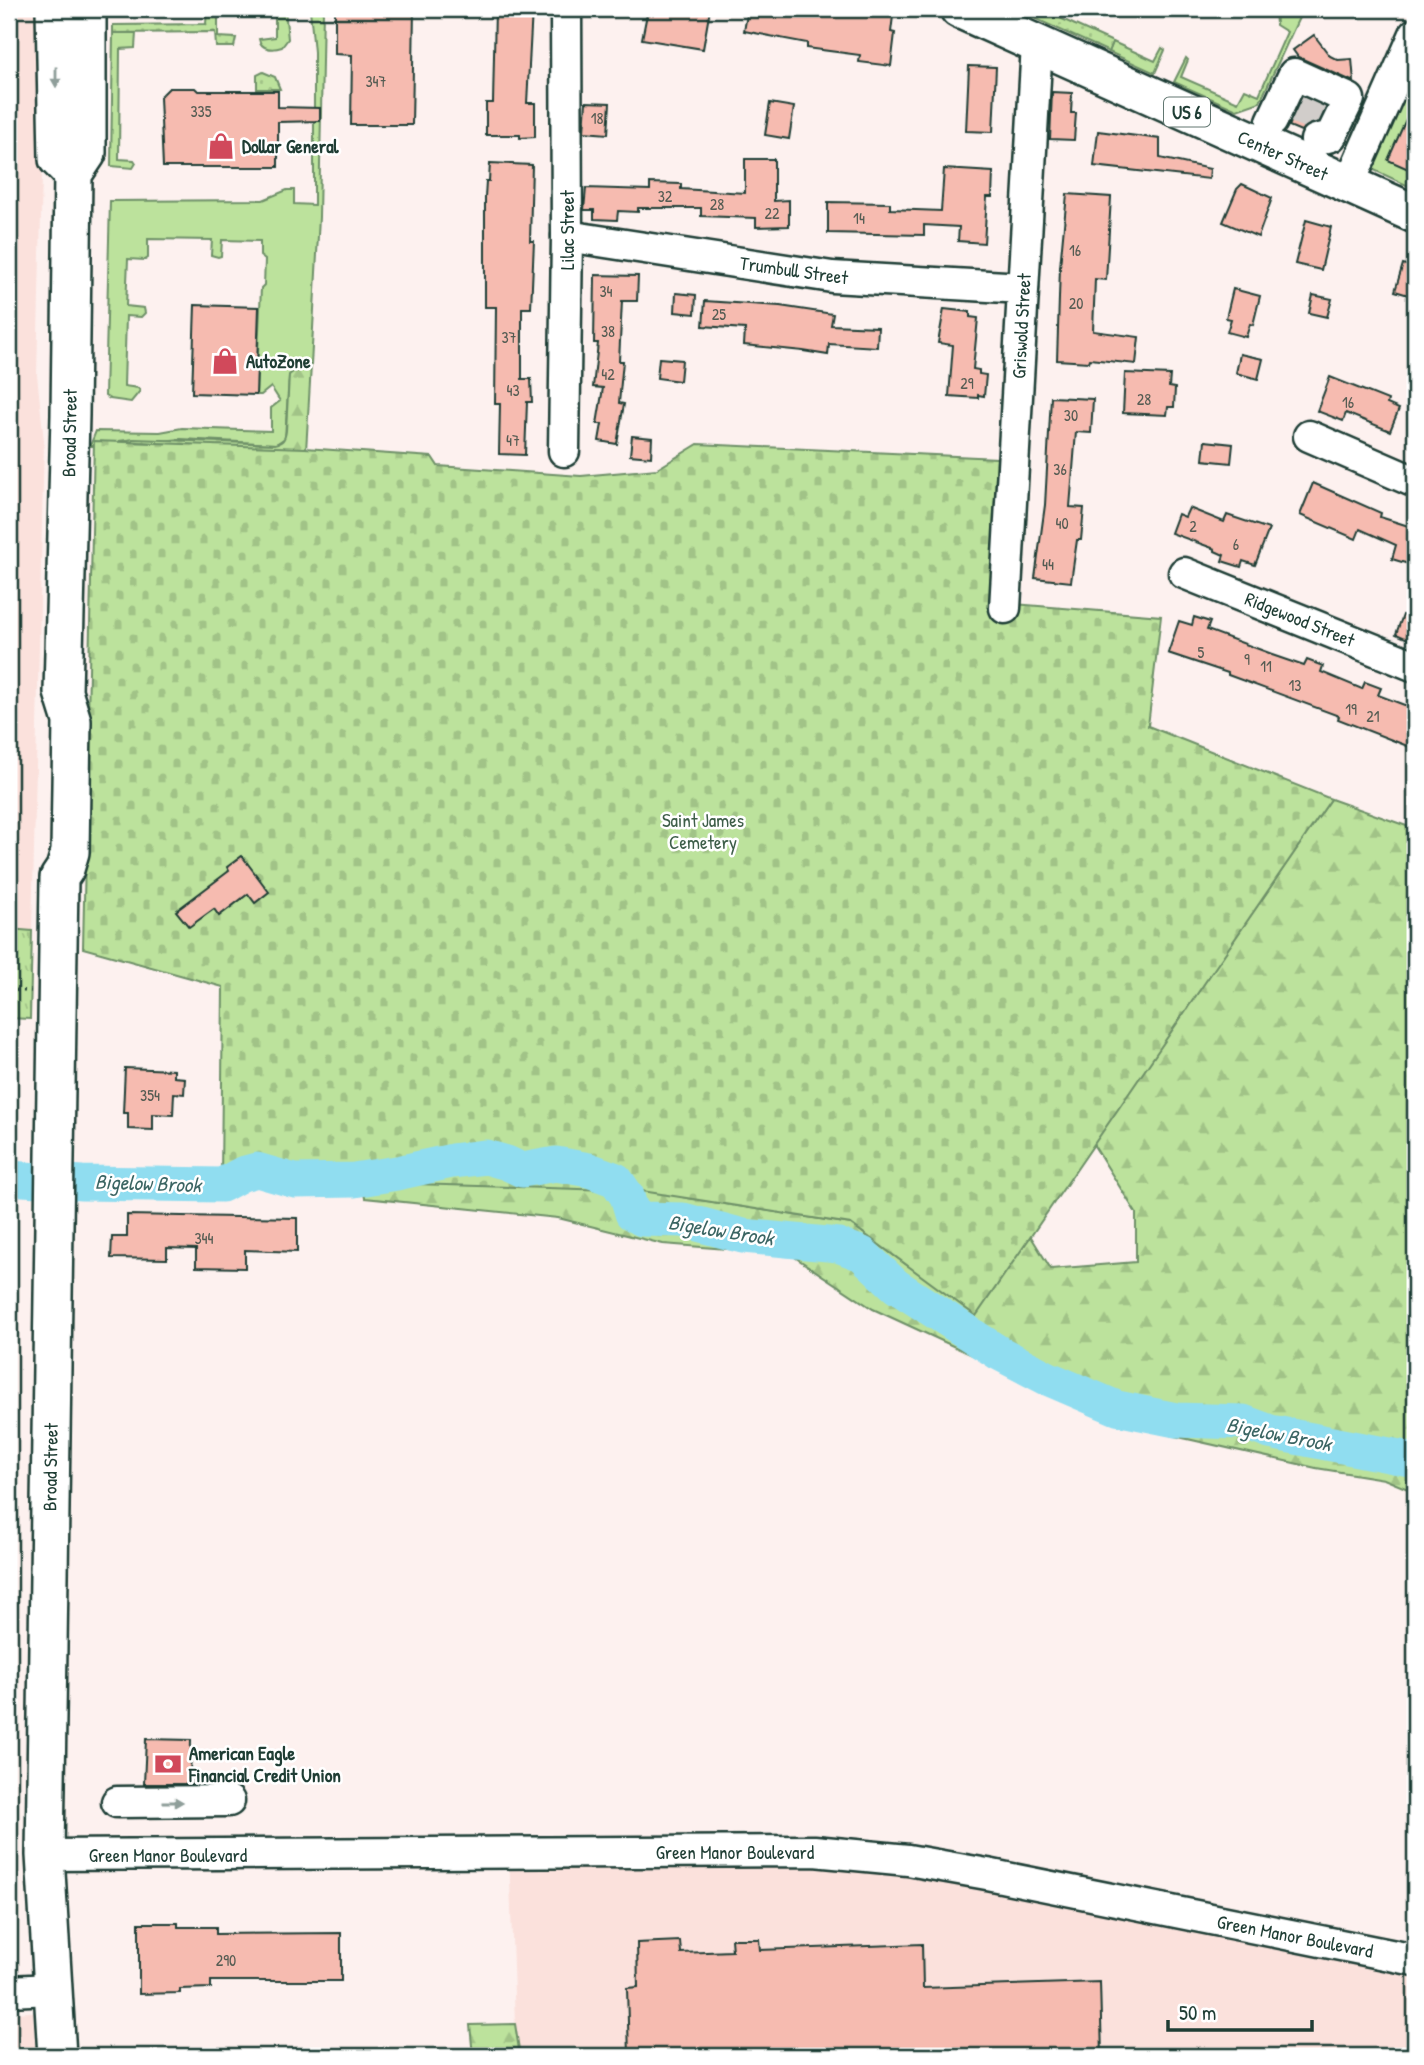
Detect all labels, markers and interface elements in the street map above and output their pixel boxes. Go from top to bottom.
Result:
one-way arrow [50,66,61,88]
house number: 347 [365,70,387,92]
road number: US 6 [1164,98,1210,127]
house number: 335 [190,100,212,122]
house number: 18 [591,107,603,129]
street label: Center Street [1234,123,1333,187]
shop icon: Dollar General [206,131,236,161]
place label: Dollar General [242,133,340,159]
house number: 32 [658,185,673,207]
street label: Lilac Street [554,190,580,270]
house number: 28 [710,193,724,215]
house number: 22 [765,202,780,224]
house number: 14 [853,207,865,229]
house number: 16 [1069,239,1081,261]
street label: Trumbull Street [738,250,850,291]
street label: Griswold Street [1005,272,1037,379]
house number: 34 [599,280,613,302]
house number: 20 [1069,292,1083,314]
house number: 25 [712,303,726,325]
house number: 38 [601,320,615,342]
house number: 37 [501,326,517,348]
shop icon: AutoZone [210,346,240,376]
place label: AutoZone [246,348,311,374]
house number: 42 [601,363,615,385]
house number: 29 [960,372,974,394]
house number: 43 [506,379,520,401]
street label: Broad Street [55,388,83,477]
house number: 28 [1137,388,1151,410]
house number: 16 [1342,391,1354,413]
house number: 30 [1064,404,1078,426]
house number: 47 [506,429,520,451]
house number: 36 [1053,458,1067,480]
house number: 40 [1055,512,1069,534]
house number: 2 [1189,515,1197,537]
house number: 6 [1233,533,1239,555]
house number: 44 [1042,553,1054,575]
street label: Ridgewood Street [1241,585,1359,653]
house number: 5 [1198,641,1205,663]
house number: 9 [1244,648,1250,670]
house number: 11 [1260,655,1272,677]
house number: 13 [1289,674,1301,696]
house number: 19 [1345,698,1357,720]
house number: 21 [1366,705,1380,727]
park label: Saint James Cemetery [662,807,744,855]
house number: 354 [140,1084,160,1106]
water label: Bigelow Brook [95,1167,204,1199]
water label: Bigelow Brook [666,1207,778,1253]
house number: 344 [194,1227,214,1249]
water label: Bigelow Brook [1224,1410,1336,1459]
street label: Broad Street [36,1422,64,1511]
place label: American Eagle Financial Credit Union [188,1740,341,1788]
bank icon: American Eagle Financial Credit Union [153,1749,183,1779]
one-way arrow [162,1796,184,1808]
street label: Green Manor Boulevard [656,1839,815,1865]
street label: Green Manor Boulevard [89,1842,248,1868]
street label: Green Manor Boulevard [1215,1908,1376,1964]
house number: 290 [216,1949,236,1971]
scale bar [1168,1988,1312,2032]
text: 50 m [1179,1998,1216,2027]

